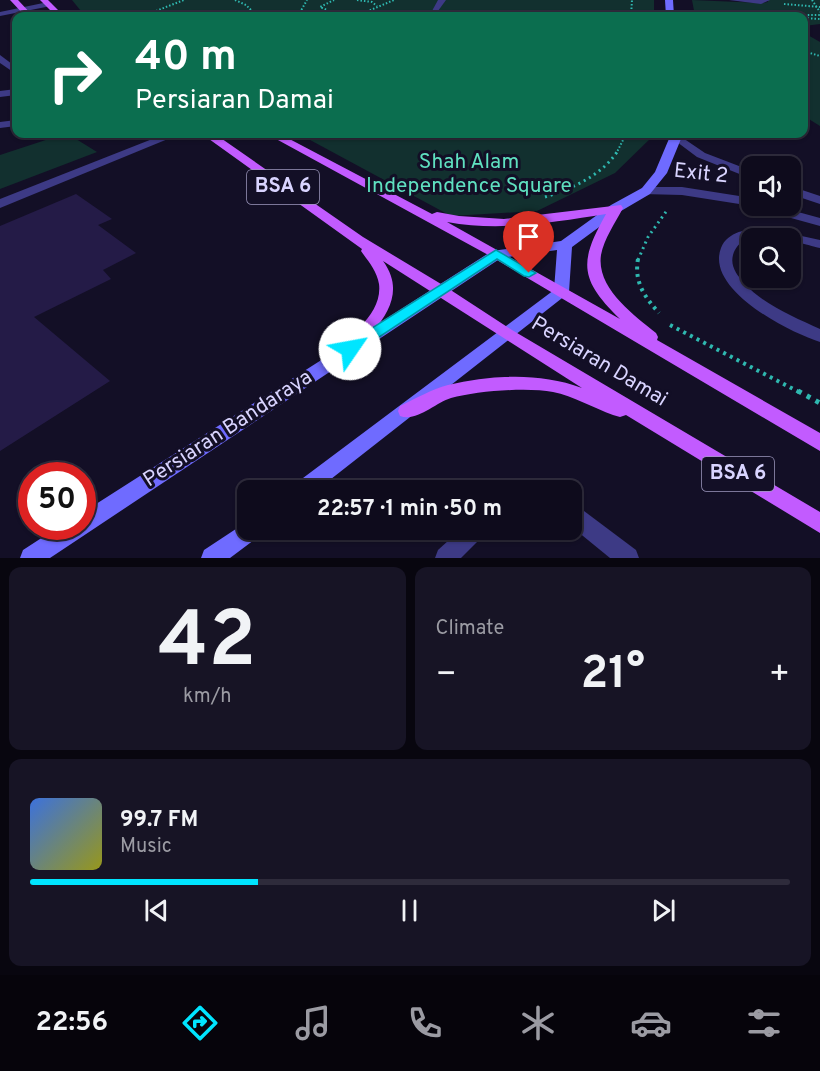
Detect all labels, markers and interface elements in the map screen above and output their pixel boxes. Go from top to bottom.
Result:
text: 40 m [135,32,237,85]
icon: right [36,36,114,114]
text: Persiaran Damai [135,84,334,118]
park label: Shah Alam Independence Square [366,149,572,200]
map controls [741,156,801,288]
button: sound [741,156,801,216]
street label: Exit 2 [672,158,730,190]
road number: BSA 6 [247,170,319,204]
pin [503,211,554,273]
icon: arrive [512,220,545,253]
button: search [741,228,801,288]
street label: Persiaran Damai [526,311,672,413]
position arrow [318,317,382,381]
street label: Persiaran Bandaraya [138,364,318,494]
road number: BSA 6 [702,457,774,491]
speed limit sign: 50 [18,462,96,540]
text: 22:57 · 1 min · 50 m [317,496,502,523]
text: 42 [158,595,256,694]
text: Climate [436,616,504,642]
text: 21° [581,647,645,704]
text: − [436,655,457,697]
text: + [769,655,790,697]
text: km/h [183,684,232,710]
text: 99.7 FM [120,807,198,834]
text: Music [120,834,172,860]
icon: previous [140,894,173,927]
icon: pause [393,894,426,927]
icon: next [647,894,680,927]
icon: directions [179,1002,221,1044]
icon: music [292,1002,334,1044]
icon: phone [404,1002,446,1044]
icon: climate [517,1002,559,1044]
icon: car [630,1002,672,1044]
icon: filters [743,1002,785,1044]
text: 22:56 [35,1006,108,1040]

